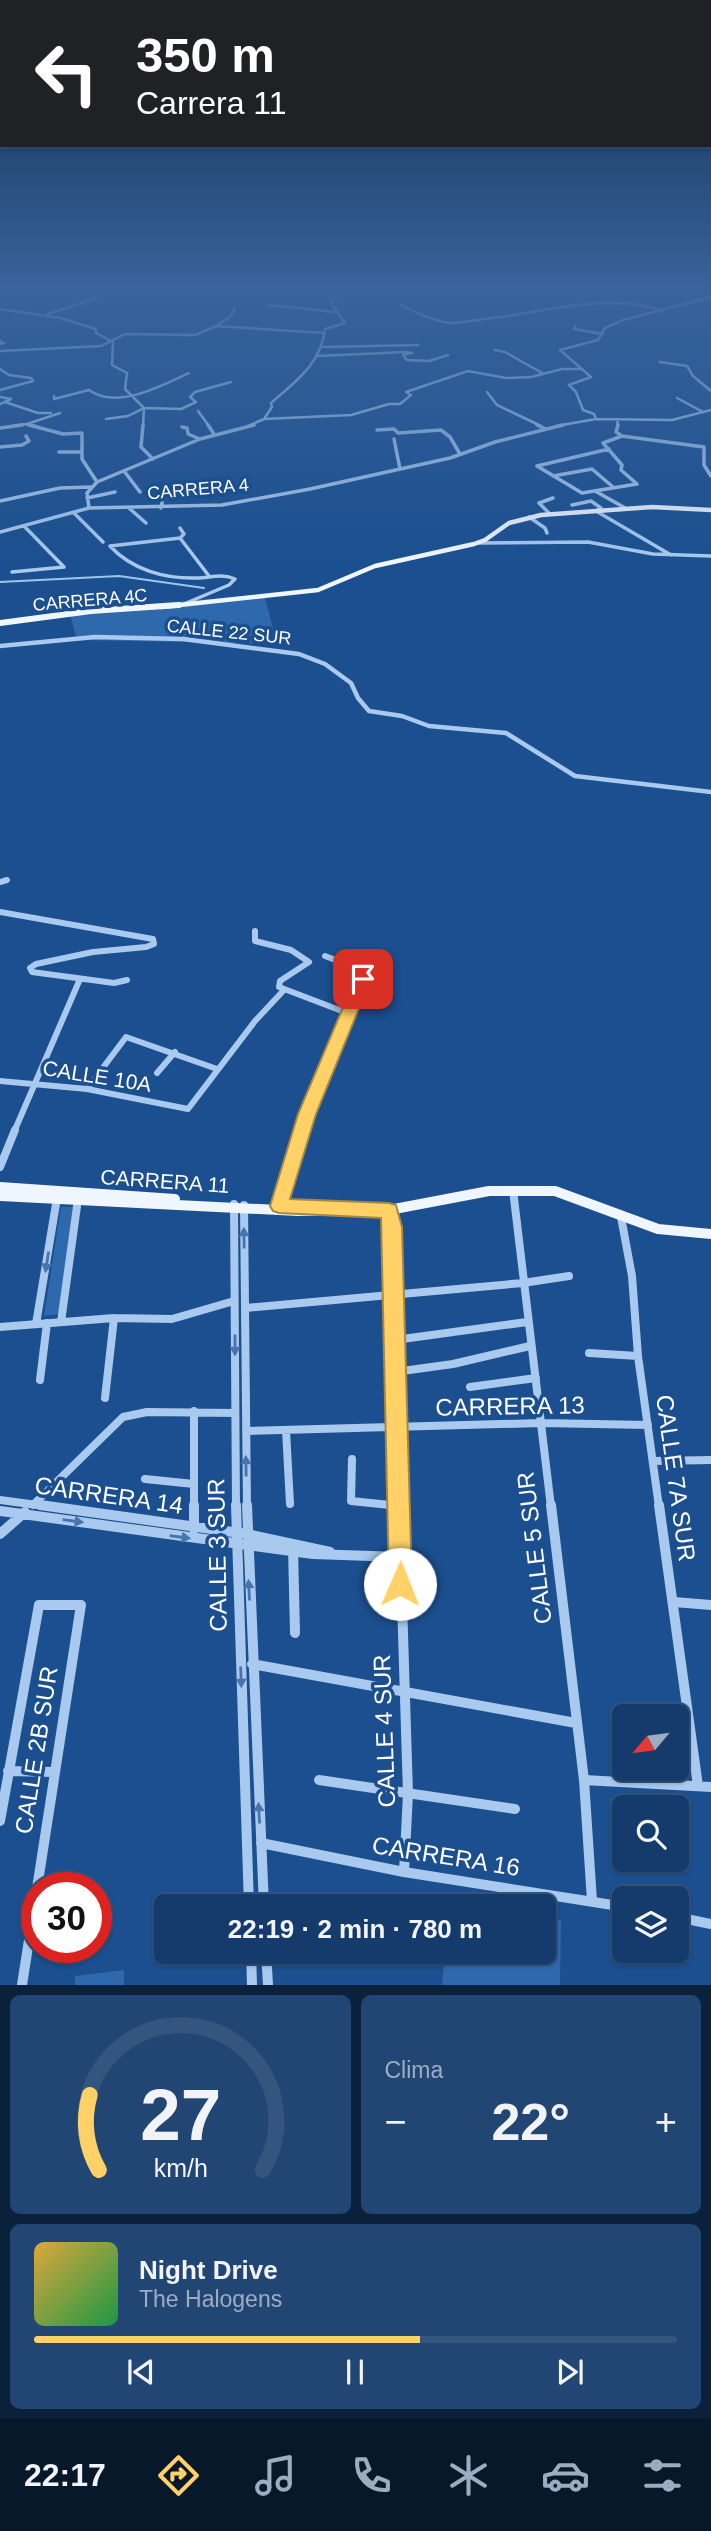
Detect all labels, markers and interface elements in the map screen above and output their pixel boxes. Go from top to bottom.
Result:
icon: left [21,28,112,119]
text: 350 m [136,28,275,82]
text: Carrera 11 [136,85,287,121]
street label: CARRERA 4 [146,475,250,503]
street label: CARRERA 4C [32,585,148,615]
street label: CALLE 22 SUR [166,616,292,648]
pin [333,949,393,1009]
icon: arrive [344,960,382,998]
street label: CALLE 10A [41,1056,153,1096]
street label: CARRERA 11 [100,1165,230,1197]
one-way arrow [238,1227,250,1249]
one-way arrow [41,1251,52,1273]
one-way arrow [229,1334,241,1356]
street label: CARRERA 13 [435,1391,585,1421]
street label: CALLE 7A SUR [651,1393,701,1563]
one-way arrow [240,1455,252,1477]
street label: CALLE 5 SUR [511,1470,557,1626]
street label: CARRERA 14 [33,1471,185,1519]
street label: CALLE 3 SUR [202,1478,232,1632]
one-way arrow [63,1516,85,1527]
one-way arrow [169,1531,191,1542]
position arrow [363,1547,437,1621]
one-way arrow [243,1579,254,1601]
street label: CALLE 4 SUR [368,1654,400,1808]
street label: CALLE 2B SUR [9,1664,63,1836]
one-way arrow [235,1666,246,1688]
north arrow [612,1704,690,1782]
map controls [612,1704,689,1963]
button: search [612,1795,689,1872]
one-way arrow [254,1802,265,1824]
street label: CARRERA 16 [370,1831,522,1881]
speed limit sign: 30 [21,1872,112,1963]
button: layers [612,1886,689,1963]
text: 22:19 · 2 min · 780 m [228,1914,482,1944]
text: Clima [385,2057,443,2083]
text: 27 [140,2075,221,2156]
text: 22° [491,2093,570,2151]
text: − [385,2101,407,2143]
text: + [655,2101,677,2143]
text: km/h [153,2154,207,2182]
text: Night Drive [139,2255,278,2285]
text: The Halogens [139,2286,282,2312]
icon: previous [122,2353,160,2391]
icon: pause [336,2353,374,2391]
icon: next [551,2353,589,2391]
icon: directions [154,2451,203,2500]
icon: music [251,2451,300,2500]
icon: phone [347,2451,396,2500]
icon: climate [444,2451,493,2500]
icon: car [541,2451,590,2500]
icon: filters [638,2451,687,2500]
text: 22:17 [24,2457,106,2493]

